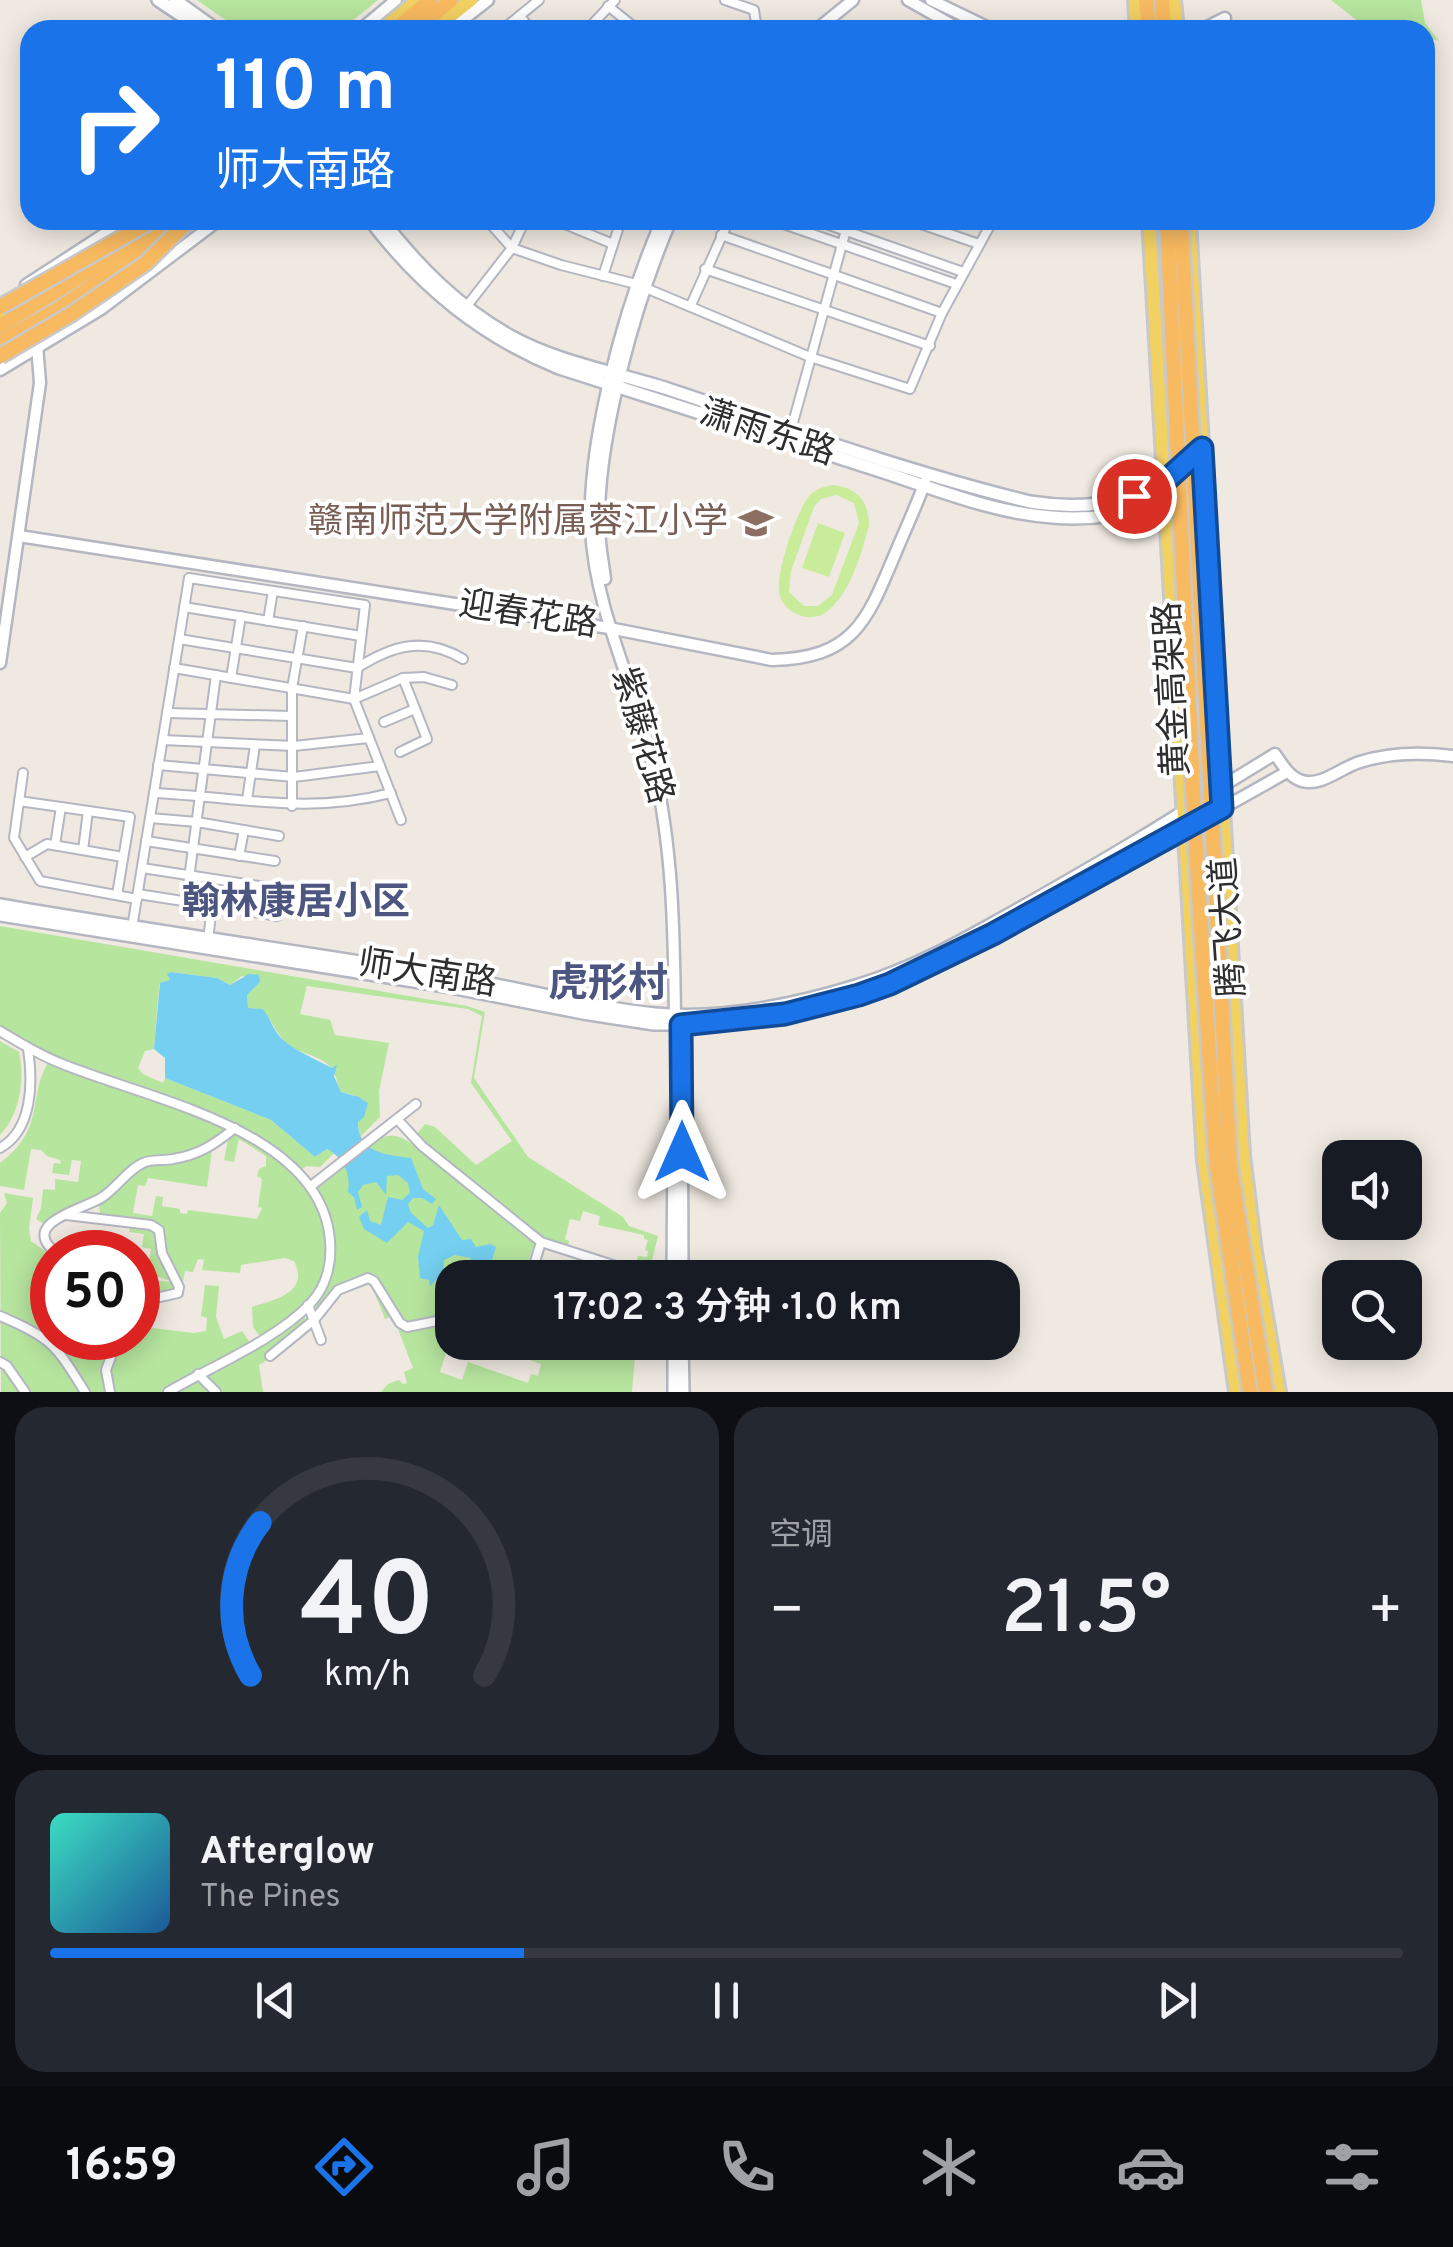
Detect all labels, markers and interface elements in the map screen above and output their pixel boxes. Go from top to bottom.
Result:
text: 110 m [215,46,396,135]
icon: right [50,60,180,190]
text: 师大南路 [215,145,395,202]
street label: 潇雨东路 [694,391,840,477]
pin [1092,454,1177,539]
icon: arrive [1107,469,1162,524]
place label: 赣南师范大学附属蓉江小学 [308,501,728,545]
school or university icon: 赣南师范大学附属蓉江小学 [737,504,775,542]
street label: 迎春花路 [455,583,601,649]
street label: 黄金高架路 [1147,600,1201,778]
street label: 紫藤花路 [601,663,681,809]
street label: 腾飞大道 [1203,856,1257,998]
district label: 翰林康居小区 [182,880,410,929]
street label: 师大南路 [354,942,500,1008]
district label: 虎形村 [548,961,668,1011]
position arrow [630,1100,734,1204]
map controls [1322,1140,1422,1360]
button: sound [1322,1140,1422,1240]
speed limit sign: 50 [30,1230,160,1360]
button: search [1322,1260,1422,1360]
text: 17:02 · 3 分钟 · 1.0 km [553,1285,902,1334]
text: 空调 [769,1517,833,1557]
text: 40 [299,1541,435,1673]
text: 21.5° [1001,1565,1171,1660]
text: − [769,1578,804,1648]
text: + [1368,1578,1403,1648]
text: km/h [324,1653,410,1699]
text: Afterglow [200,1829,375,1878]
text: The Pines [200,1878,341,1918]
icon: previous [248,1973,303,2028]
icon: pause [699,1973,754,2028]
icon: next [1150,1973,1205,2028]
icon: directions [309,2132,379,2202]
icon: music [511,2132,581,2202]
icon: phone [712,2132,782,2202]
icon: climate [914,2132,984,2202]
icon: car [1116,2132,1186,2202]
icon: filters [1317,2132,1387,2202]
text: 16:59 [66,2139,178,2196]

